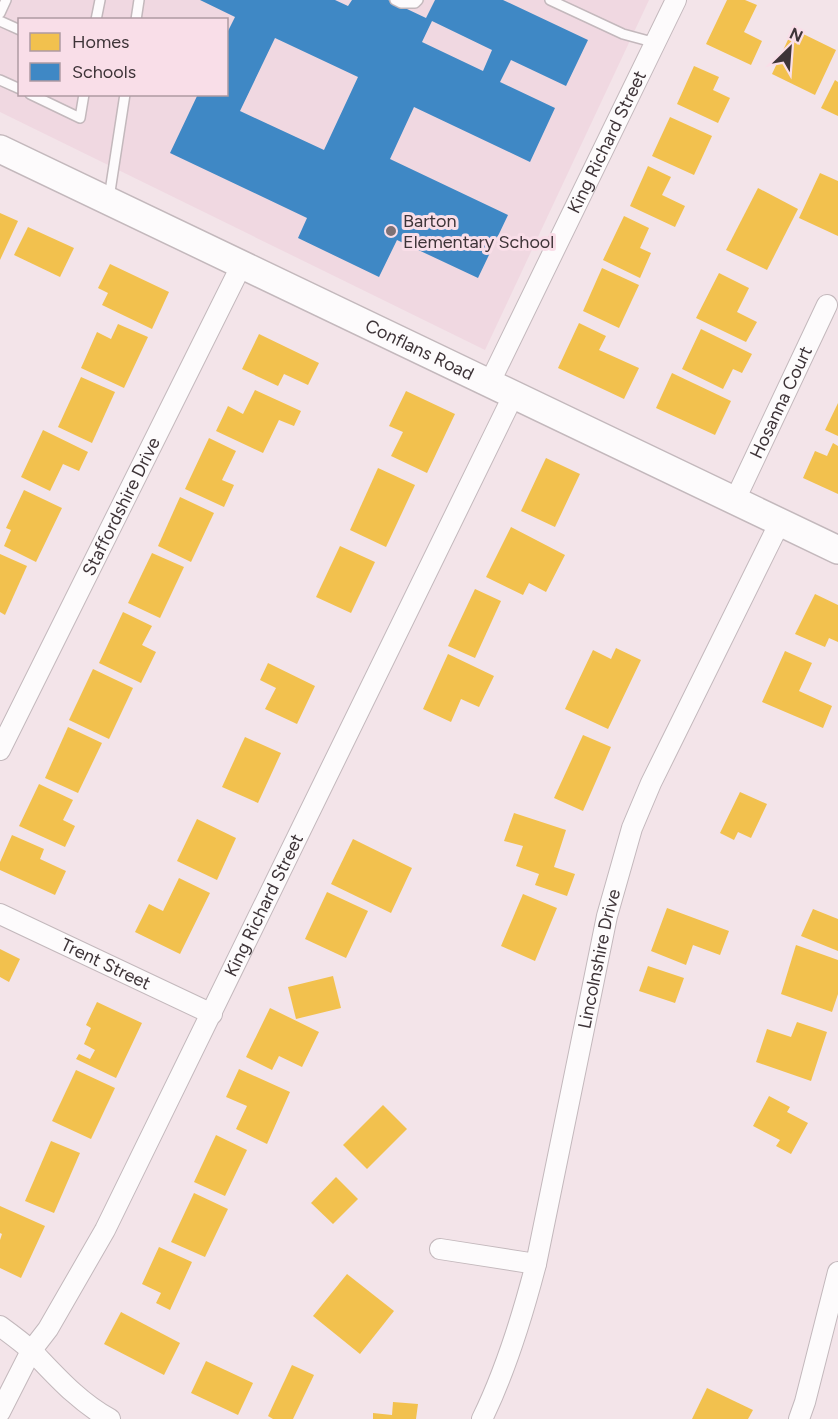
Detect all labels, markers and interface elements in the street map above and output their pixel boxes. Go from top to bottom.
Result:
legend [18,18,228,96]
north arrow [760,18,820,78]
text: N [787,24,806,46]
text: Homes [72,31,130,53]
text: Schools [72,61,136,83]
street label: King Richard Street [563,67,651,217]
place label: Barton Elementary School [403,210,554,253]
marker: Barton Elementary School [384,224,398,238]
street label: Conflans Road [362,314,477,385]
street label: Hosanna Court [745,342,817,462]
street label: Staffordshire Drive [78,433,165,579]
street label: King Richard Street [220,830,308,980]
street label: Lincolnshire Drive [573,886,625,1031]
street label: Trent Street [57,933,154,995]

